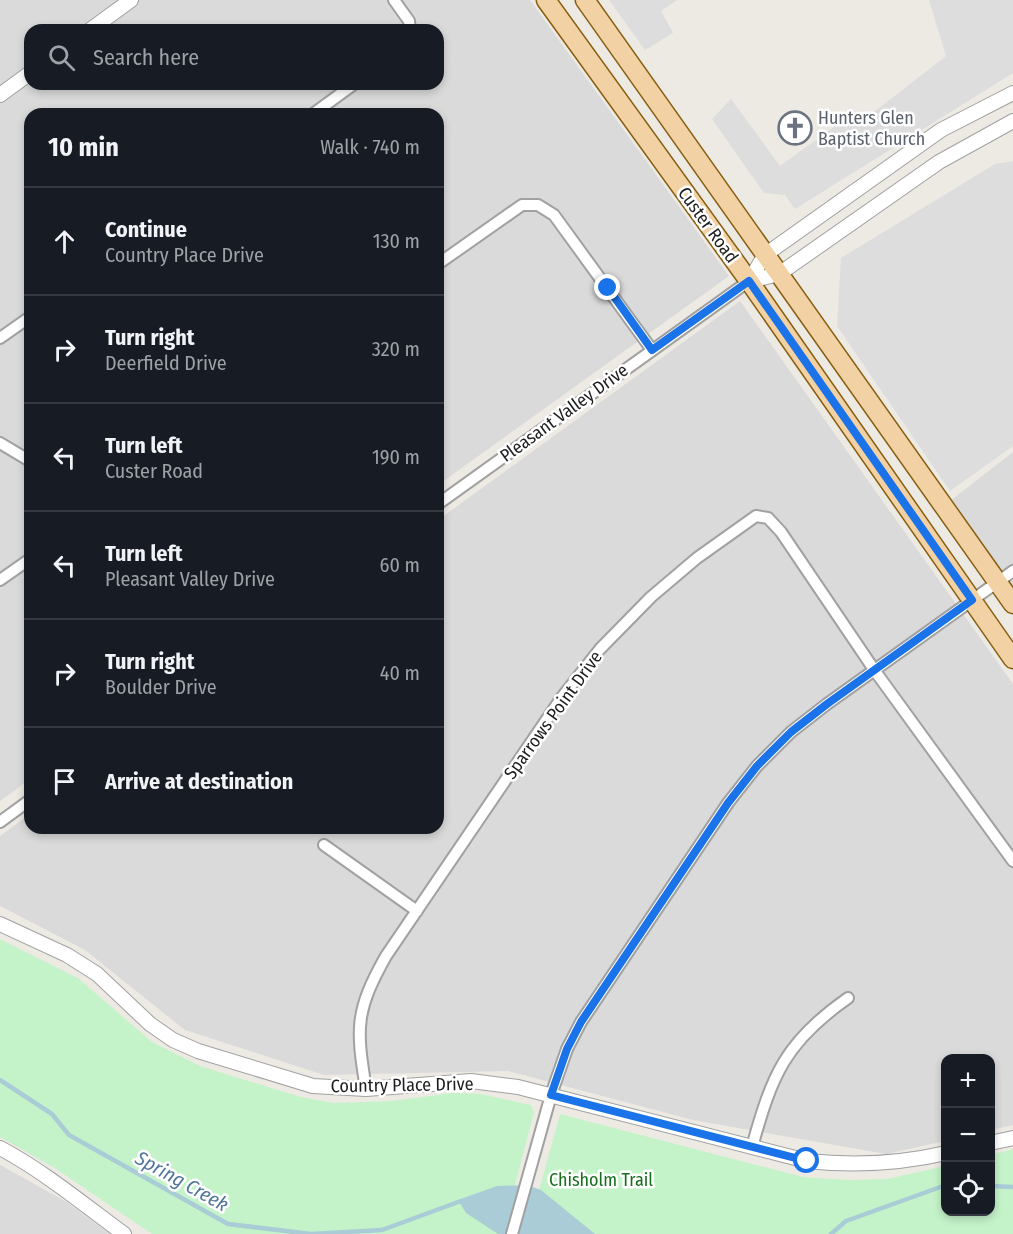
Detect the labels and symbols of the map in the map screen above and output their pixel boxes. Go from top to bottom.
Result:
place label: Hunters Glen Baptist Church [818,107,925,150]
church icon: Hunters Glen Baptist Church [777,110,813,146]
street label: Custer Road [673,183,743,267]
route end [594,274,620,300]
street label: Pleasant Valley Drive [496,359,632,467]
street label: Sparrows Point Drive [499,647,607,783]
street label: Country Place Drive [330,1073,474,1097]
water label: Spring Creek [130,1145,233,1216]
route start [793,1147,819,1173]
park label: Chisholm Trail [549,1169,653,1191]

